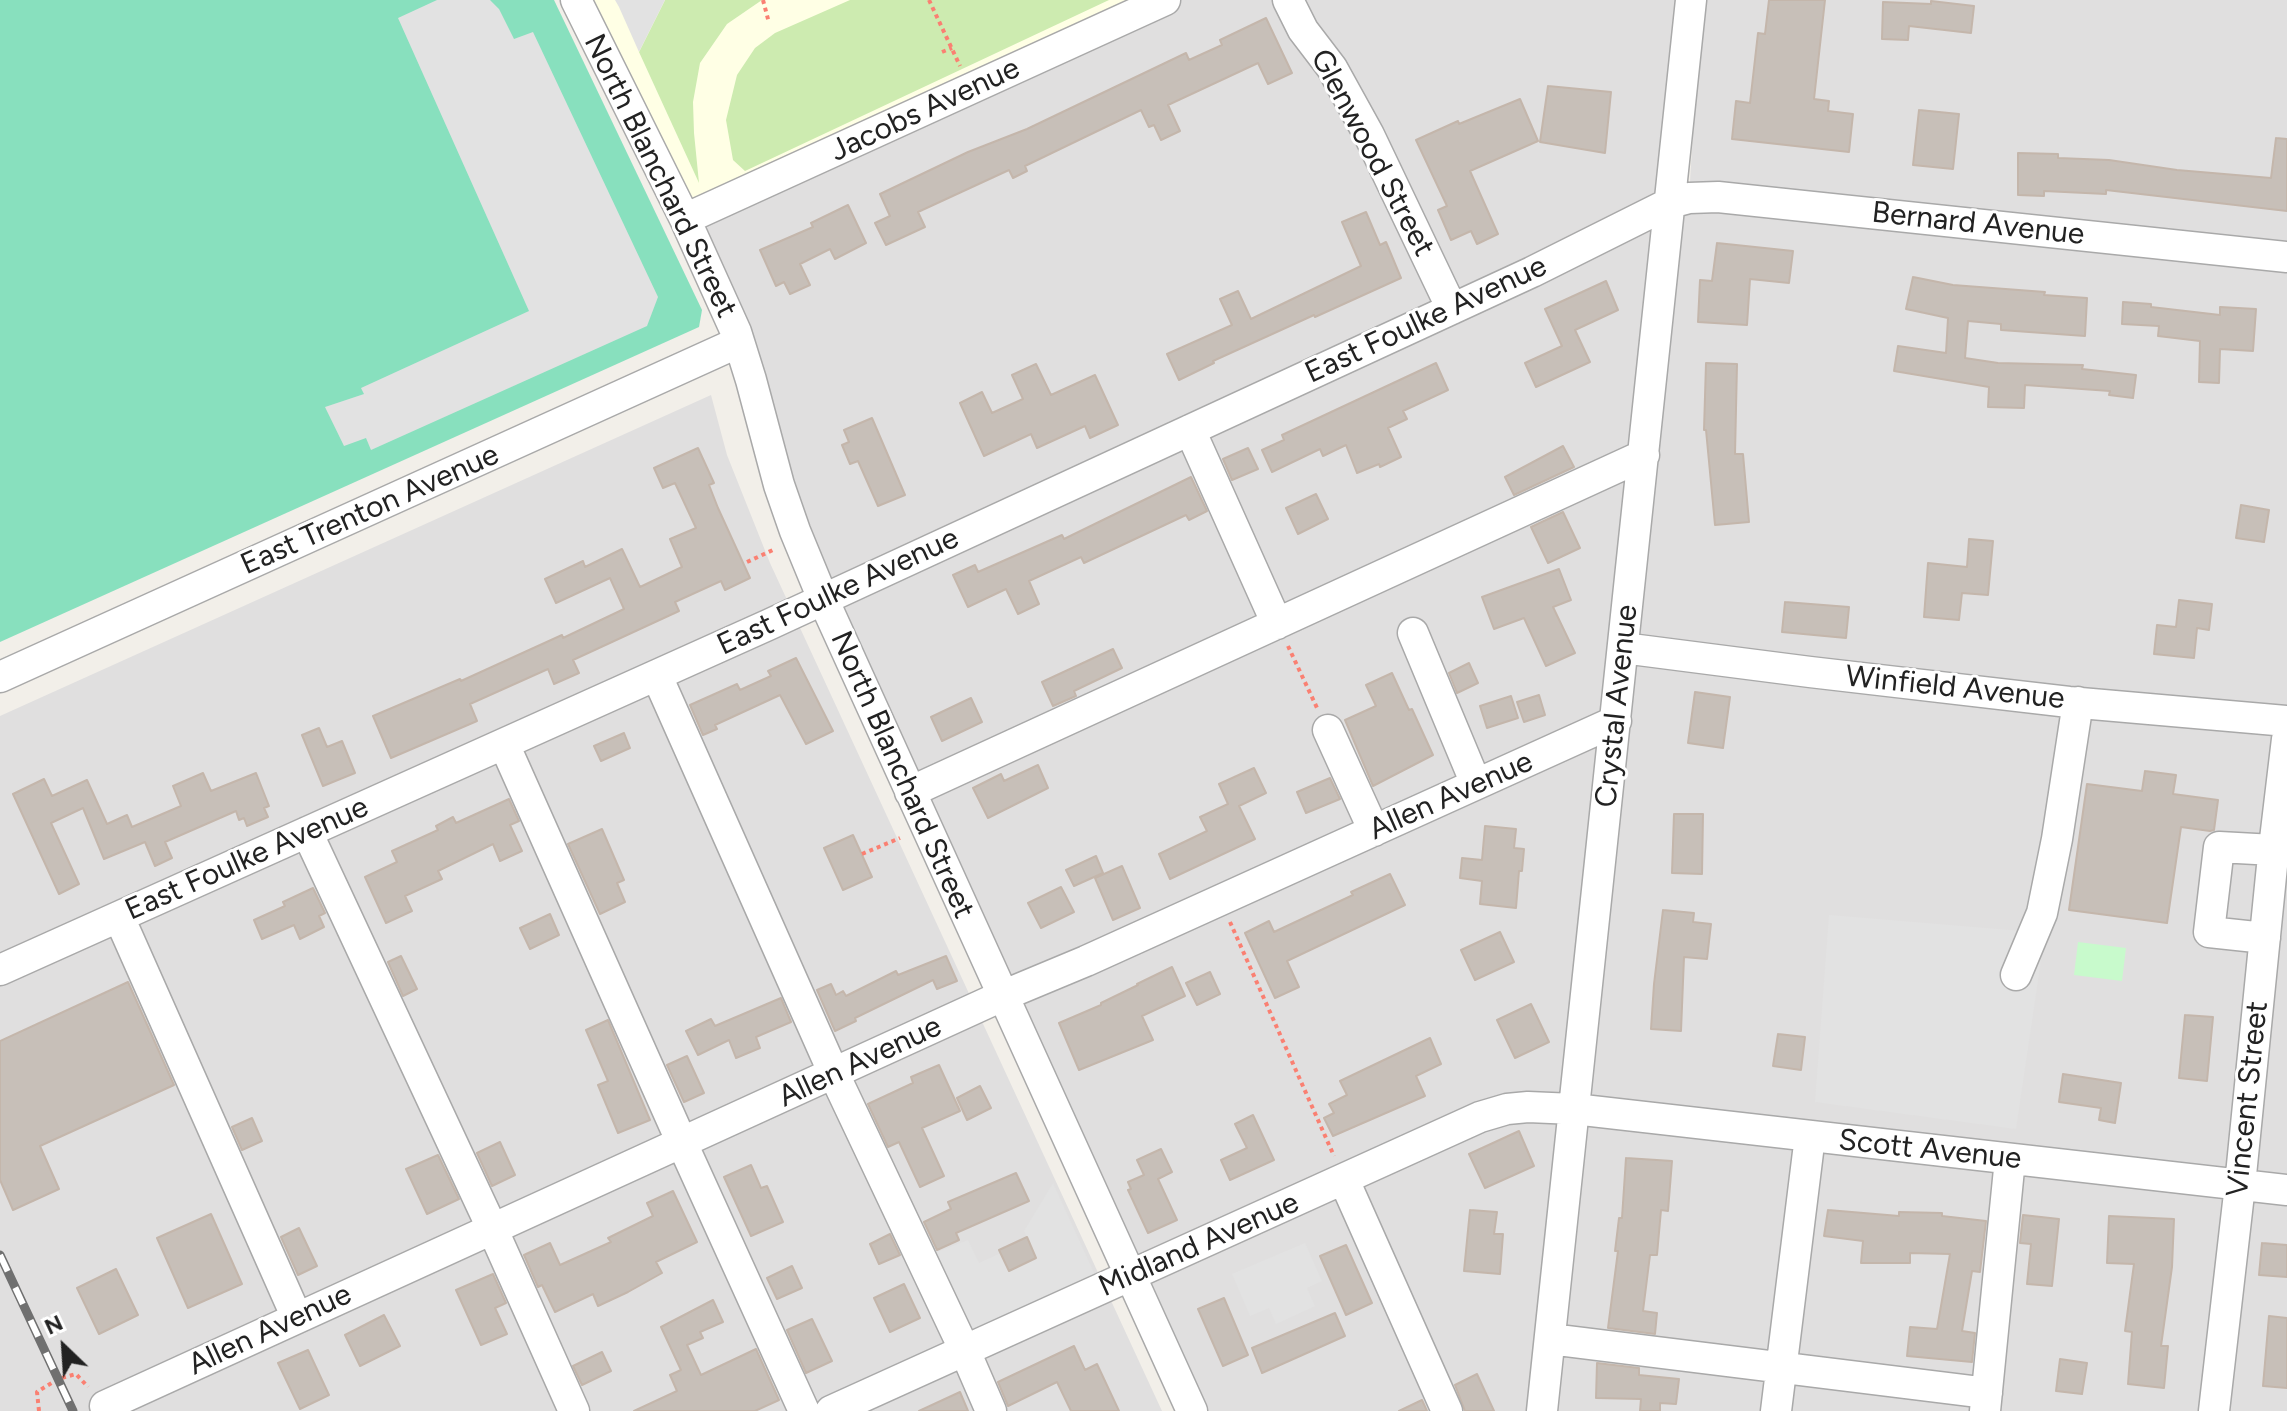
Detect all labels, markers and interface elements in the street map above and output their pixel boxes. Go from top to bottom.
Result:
street label: North Blanchard Street [576,29,744,323]
street label: Glenwood Street [1302,43,1442,263]
street label: Jacobs Avenue [825,50,1025,170]
street label: Bernard Avenue [1870,195,2086,253]
street label: East Foulke Avenue [1300,248,1552,392]
street label: East Trenton Avenue [235,437,505,583]
street label: East Foulke Avenue [712,520,964,664]
street label: Crystal Avenue [1588,603,1646,809]
street label: North Blanchard Street [822,626,982,924]
street label: Winfield Avenue [1844,659,2066,717]
street label: Allen Avenue [1364,744,1538,848]
street label: East Foulke Avenue [120,789,374,929]
street label: Vincent Street [2220,999,2276,1199]
street label: Allen Avenue [773,1009,947,1115]
street label: Scott Avenue [1837,1123,2023,1177]
street label: Midland Avenue [1093,1185,1305,1305]
street label: Allen Avenue [183,1277,357,1383]
north arrow [24,1307,104,1387]
text: N [40,1309,67,1341]

